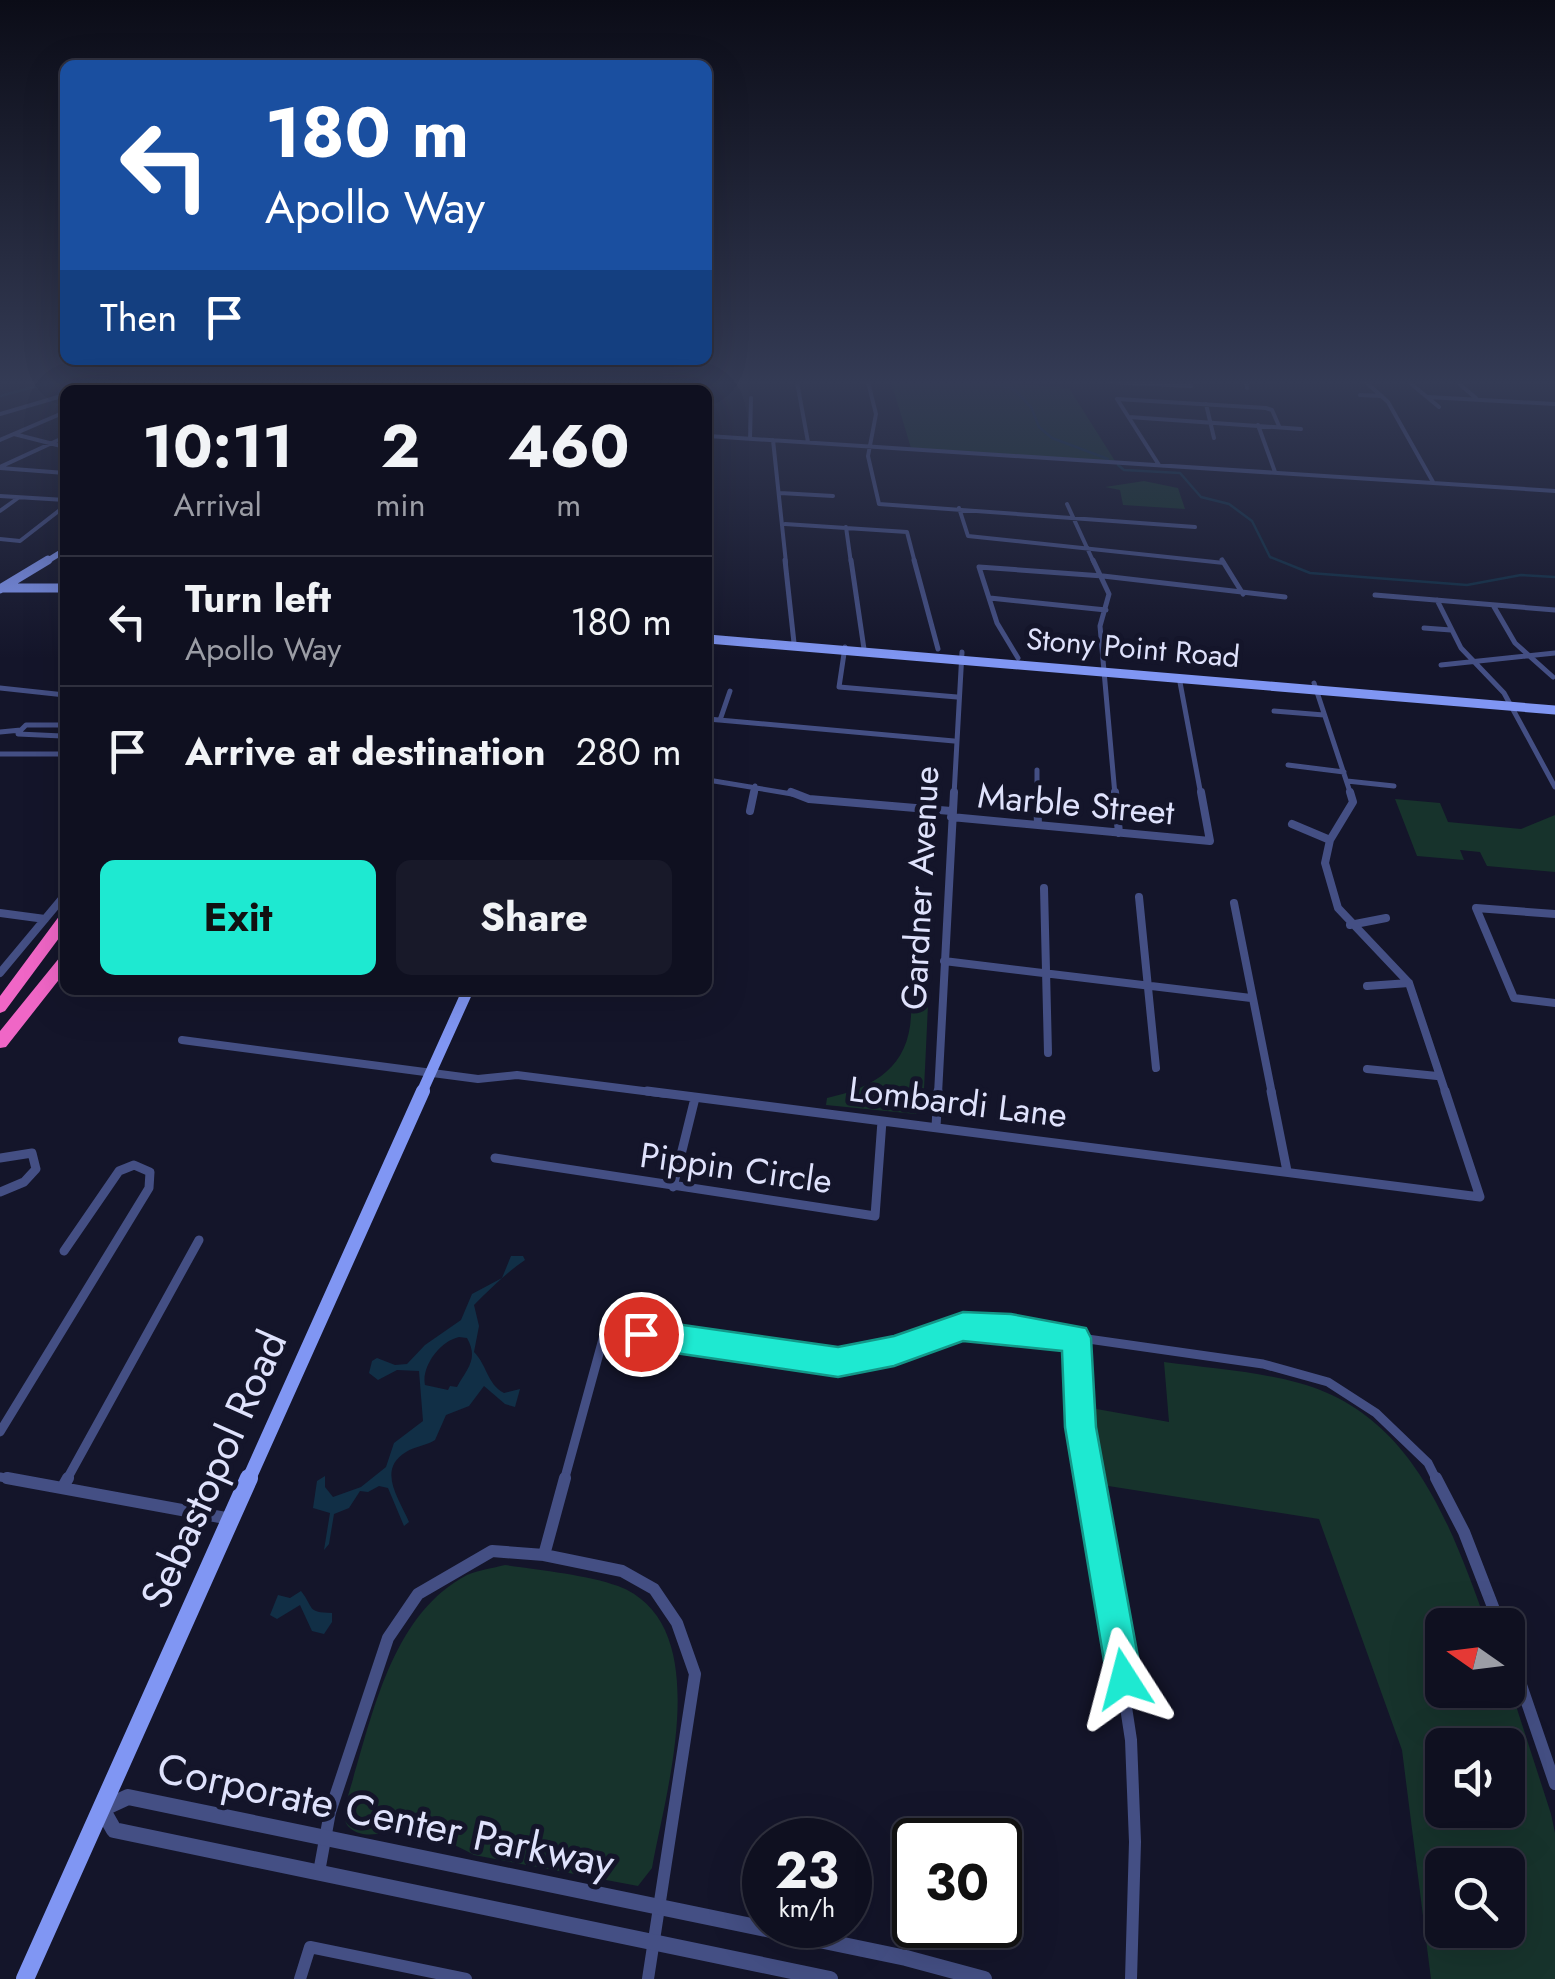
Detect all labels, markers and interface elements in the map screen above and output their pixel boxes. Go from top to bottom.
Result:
text: 180 m [265,82,469,183]
icon: left [100,100,230,230]
text: Apollo Way [265,175,485,240]
text: Then [100,290,177,345]
icon: arrive [197,290,252,345]
text: 10:11 [142,403,293,490]
text: 2 [381,403,420,490]
text: 460 [508,403,630,490]
text: Arrival [174,482,262,528]
text: min [375,482,425,528]
text: m [556,482,581,528]
text: Turn left [185,571,331,626]
icon: left [100,594,155,649]
text: 180 m [570,594,672,649]
street label: Stony Point Road [1024,617,1242,678]
text: Apollo Way [185,626,341,672]
icon: arrive [100,724,155,779]
text: Arrive at destination [185,724,546,779]
text: 280 m [576,724,682,779]
street label: Gardner Avenue [889,765,951,1011]
street label: Marble Street [976,771,1177,838]
button: Exit [100,860,376,975]
button: Share [396,860,672,975]
street label: Lombardi Lane [846,1064,1070,1140]
street label: Pippin Circle [637,1130,835,1206]
pin [599,1292,684,1377]
icon: arrive [614,1307,669,1362]
street label: Sebastopol Road [125,1320,302,1618]
north arrow [1425,1608,1525,1708]
map controls [1425,1608,1525,1948]
position arrow [1072,1627,1176,1731]
button: sound [1425,1728,1525,1828]
street label: Corporate Center Parkway [152,1737,620,1894]
speed limit sign: 30 [892,1818,1022,1948]
text: 23 [775,1834,839,1907]
button: search [1425,1848,1525,1948]
text: km/h [779,1890,835,1926]

